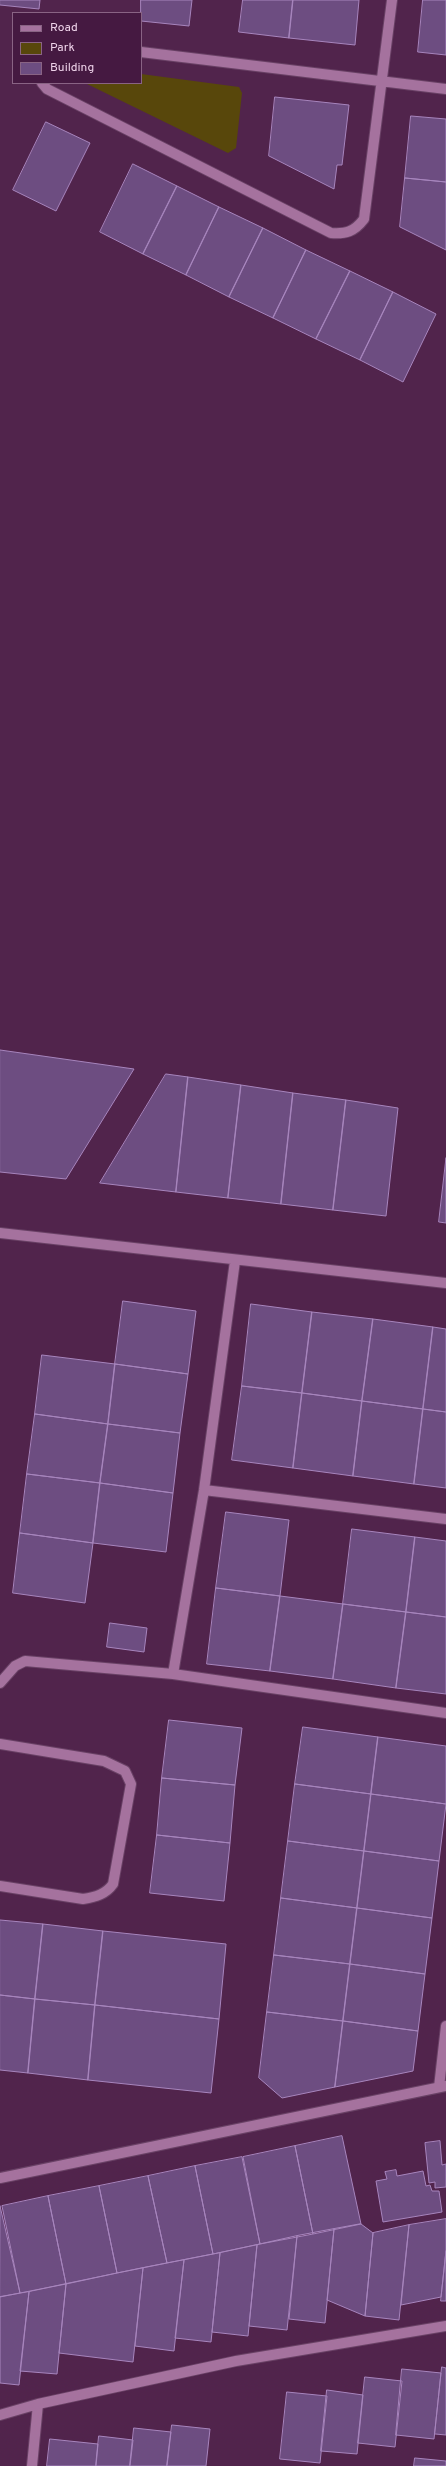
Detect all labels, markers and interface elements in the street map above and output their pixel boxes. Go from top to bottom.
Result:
legend [12,12,142,84]
text: Road [50,20,78,36]
text: Park [50,40,75,56]
text: Building [50,60,94,76]

